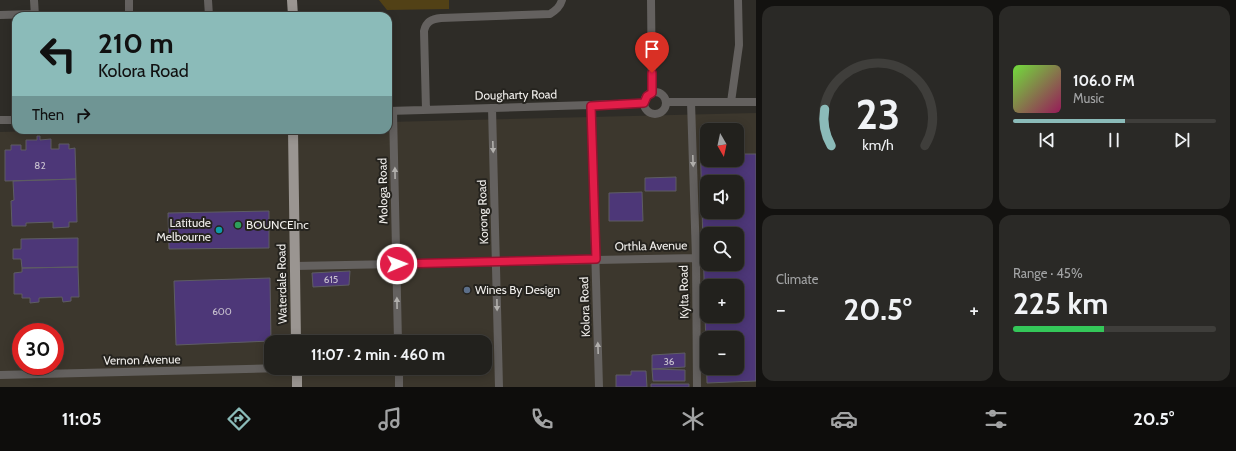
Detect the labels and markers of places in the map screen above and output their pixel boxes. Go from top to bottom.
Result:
pin [635,32,669,73]
place label: Latitude Melbourne [156,215,211,244]
place label: BOUNCEInc [246,217,309,232]
marker: BOUNCEInc [233,220,243,230]
marker: Latitude Melbourne [214,225,224,235]
place label: Wines By Design [475,282,560,297]
marker: Wines By Design [462,285,472,295]

